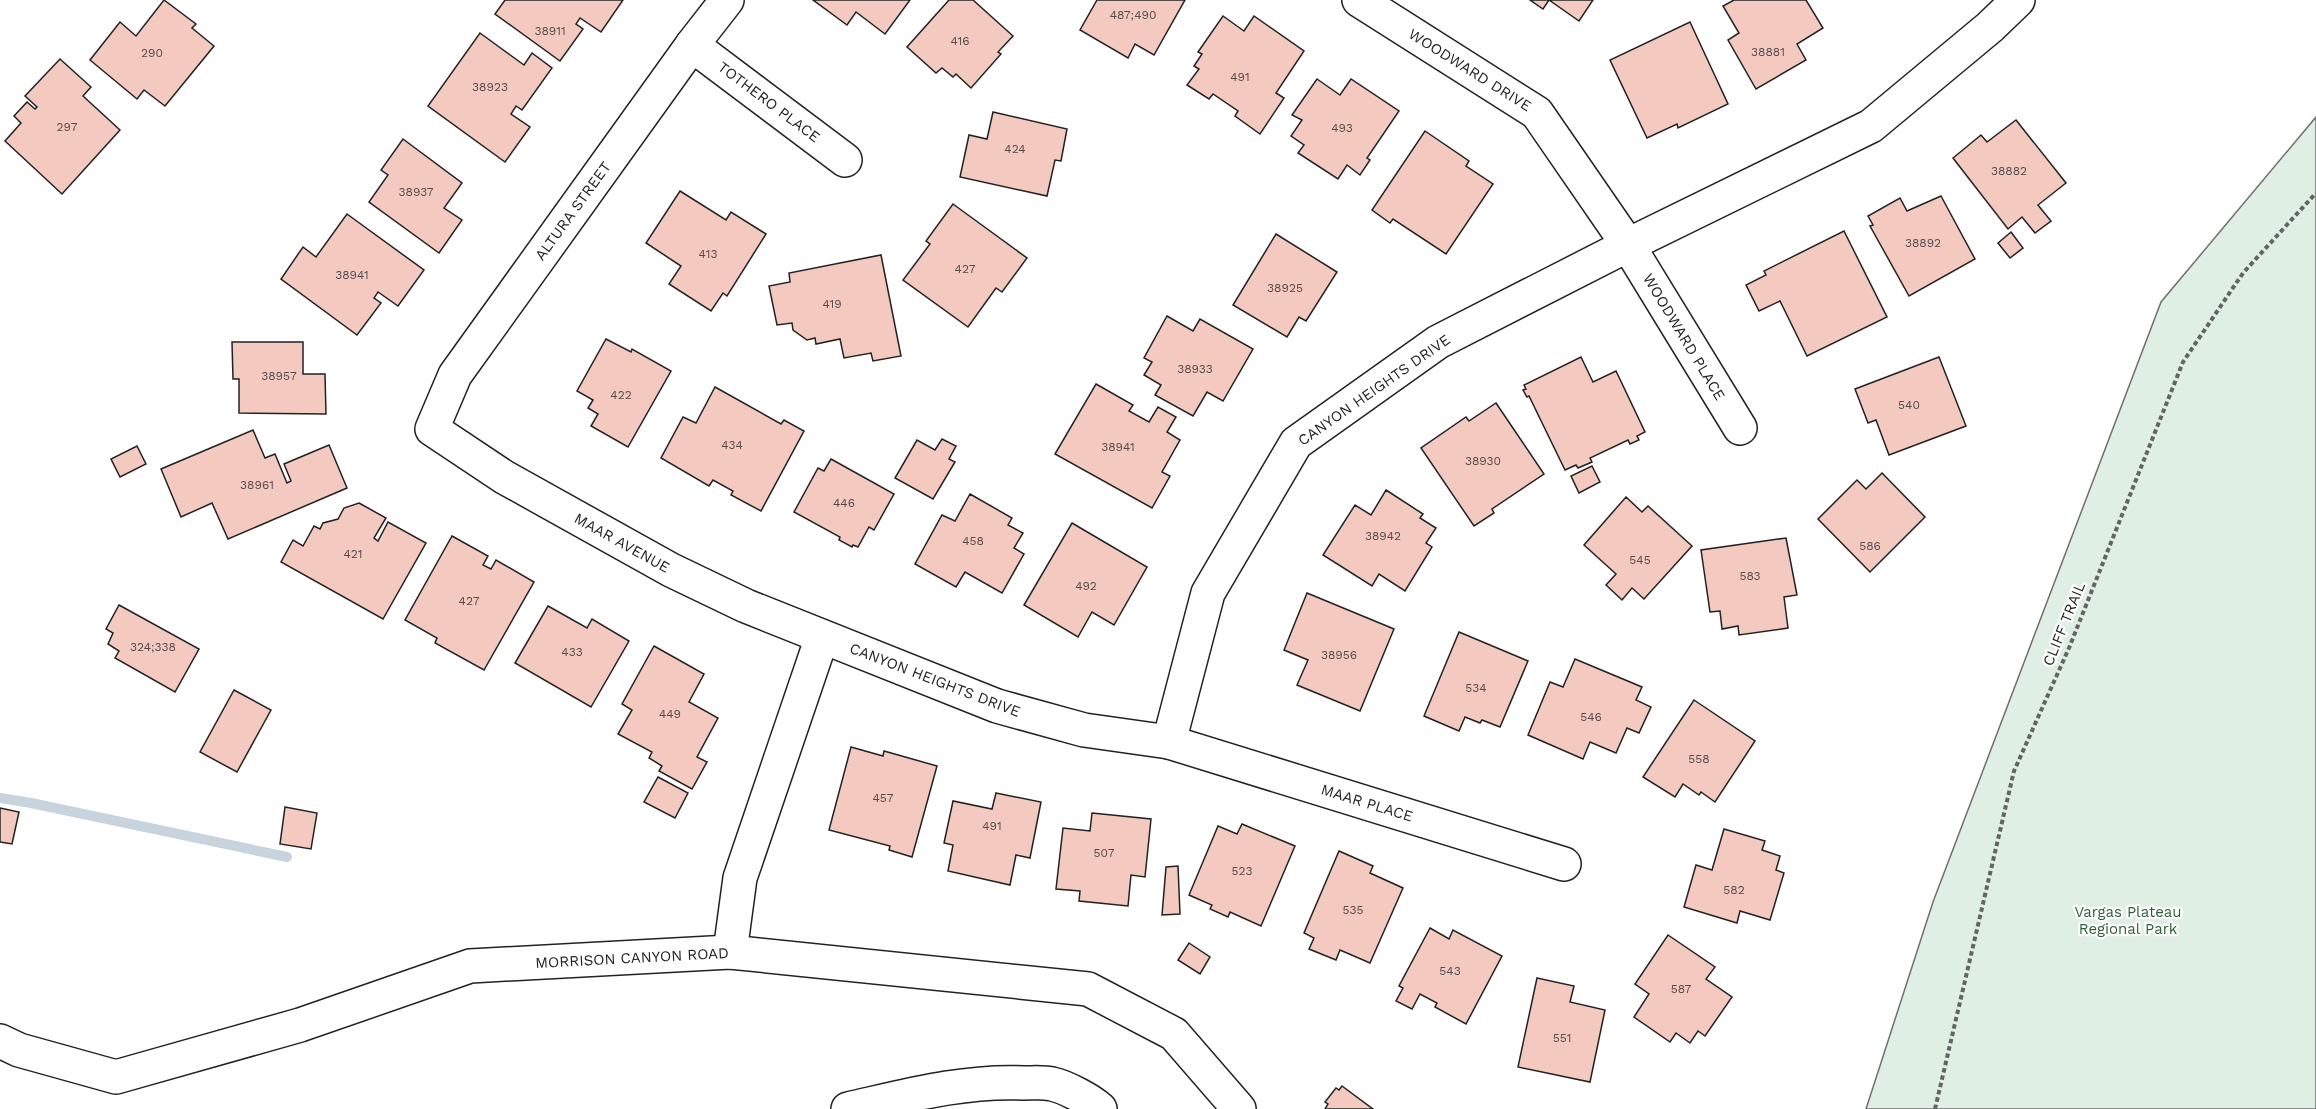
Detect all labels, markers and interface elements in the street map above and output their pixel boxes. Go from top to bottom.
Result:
house number: 487;490 [1110,8,1156,22]
house number: 38911 [534,24,566,38]
street label: WOODWARD DRIVE [1405,25,1535,115]
house number: 416 [950,34,970,48]
house number: 38881 [1751,45,1785,59]
house number: 290 [141,46,163,60]
street label: TOTHERO PLACE [714,58,824,146]
house number: 491 [1230,70,1250,84]
house number: 38923 [472,80,508,94]
house number: 297 [57,120,78,134]
house number: 493 [1331,121,1353,135]
house number: 424 [1004,142,1026,156]
street label: ALTURA STREET [531,158,615,264]
house number: 38882 [1991,164,2027,178]
house number: 38937 [399,185,434,199]
house number: 38892 [1905,236,1941,250]
house number: 413 [699,247,717,261]
house number: 427 [955,262,976,276]
house number: 38941 [335,268,369,282]
street label: WOODWARD PLACE [1639,270,1729,404]
house number: 38925 [1267,281,1303,295]
house number: 419 [822,297,842,311]
street label: CANYON HEIGHTS DRIVE [1294,331,1454,449]
house number: 38933 [1177,362,1213,376]
house number: 38957 [261,369,297,383]
house number: 422 [610,388,632,402]
house number: 540 [1898,398,1920,412]
house number: 434 [721,438,743,452]
house number: 38941 [1101,440,1135,454]
house number: 38930 [1465,454,1501,468]
house number: 38961 [240,478,274,492]
house number: 446 [833,496,855,510]
street label: MAAR AVENUE [571,509,673,577]
house number: 38942 [1365,529,1401,543]
house number: 458 [962,534,984,548]
house number: 586 [1859,539,1881,553]
house number: 421 [343,547,363,561]
house number: 545 [1629,553,1651,567]
house number: 583 [1739,569,1761,583]
house number: 492 [1075,579,1097,593]
street label: CLIFF TRAIL [2039,579,2089,669]
house number: 427 [459,594,480,608]
street label: CANYON HEIGHTS DRIVE [847,639,1023,721]
house number: 324;338 [130,640,176,654]
house number: 433 [561,645,583,659]
house number: 38956 [1321,648,1357,662]
house number: 534 [1465,681,1487,695]
house number: 449 [659,707,681,721]
house number: 546 [1580,710,1602,724]
house number: 558 [1688,752,1710,766]
street label: MAAR PLACE [1319,780,1415,826]
house number: 457 [872,791,894,805]
house number: 491 [982,819,1002,833]
house number: 507 [1094,846,1115,860]
house number: 523 [1232,864,1252,878]
house number: 582 [1723,883,1745,897]
house number: 535 [1343,903,1363,917]
park label: Vargas Plateau Regional Park [2074,903,2182,938]
street label: MORRISON CANYON ROAD [535,944,729,972]
house number: 543 [1439,964,1461,978]
house number: 587 [1671,982,1692,996]
house number: 551 [1553,1031,1571,1045]

